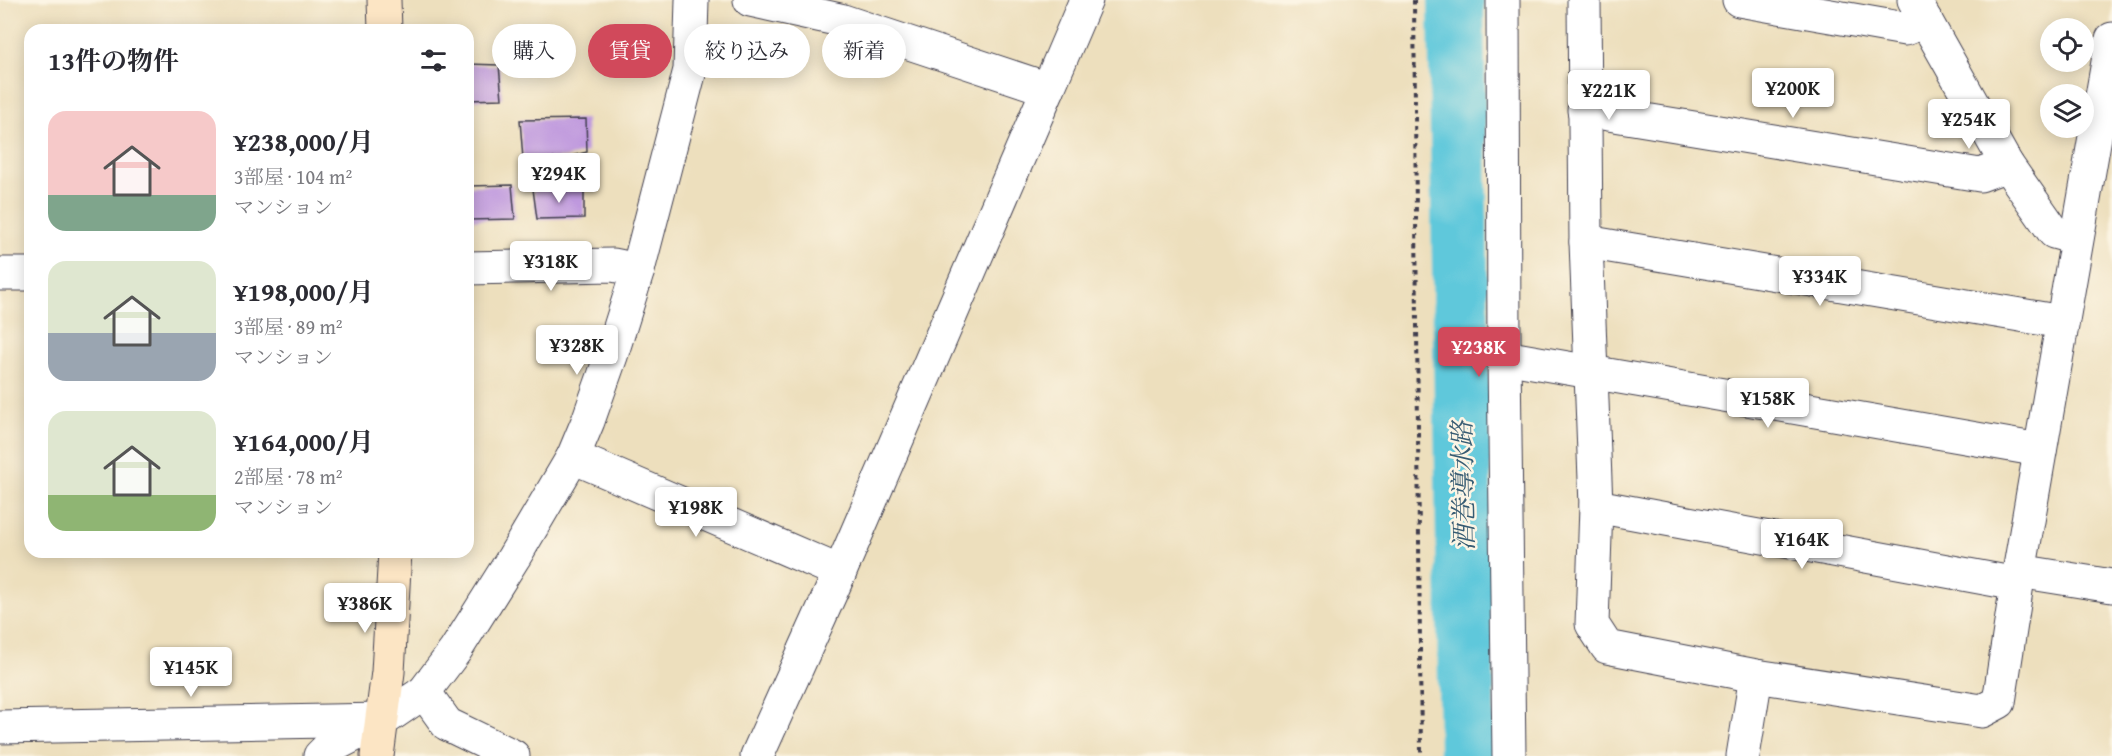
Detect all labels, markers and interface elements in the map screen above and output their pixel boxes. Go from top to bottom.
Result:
map controls [2040,18,2094,138]
button: locate [2040,18,2094,72]
chip: 購入 [492,24,576,78]
chip: 賃貸 [588,24,672,78]
chip: 絞り込み [684,24,810,78]
chip: 新着 [822,24,906,78]
text: 13件の物件 [48,41,179,80]
icon: filters [417,44,450,77]
pin: ¥200K [1751,68,1835,119]
pin: ¥221K [1567,70,1651,121]
text: ¥200K [1766,73,1820,102]
text: ¥221K [1582,75,1636,104]
button: layers [2040,84,2094,138]
pin: ¥254K [1927,99,2011,150]
text: ¥254K [1942,104,1996,133]
text: ¥238,000/月 [234,122,374,161]
icon: home [96,135,168,207]
pin: ¥294K [517,153,601,204]
text: ¥294K [532,158,586,187]
text: 3部屋 · 104 m² [234,162,352,191]
text: マンション [234,192,333,221]
pin: ¥318K [509,241,593,292]
text: ¥318K [524,246,578,275]
pin: ¥334K [1778,256,1862,307]
text: ¥334K [1793,261,1847,290]
text: ¥198,000/月 [234,272,374,311]
icon: home [96,285,168,357]
text: 3部屋 · 89 m² [234,312,343,341]
pin: ¥328K [535,325,619,376]
pin: ¥238K [1437,327,1521,378]
text: ¥328K [550,330,604,359]
text: ¥238K [1452,332,1506,361]
text: マンション [234,342,333,371]
pin: ¥158K [1726,378,1810,429]
text: ¥158K [1741,383,1795,412]
water label: 酒巻導水路 [1442,419,1483,551]
text: ¥164,000/月 [234,422,374,461]
icon: home [96,435,168,507]
text: 2部屋 · 78 m² [234,462,343,491]
pin: ¥198K [654,487,738,538]
text: マンション [234,492,333,521]
text: ¥198K [669,492,723,521]
pin: ¥164K [1760,519,1844,570]
text: ¥164K [1775,524,1829,553]
pin: ¥386K [323,583,407,634]
text: ¥386K [338,588,392,617]
pin: ¥145K [149,647,233,698]
text: ¥145K [164,652,218,681]

